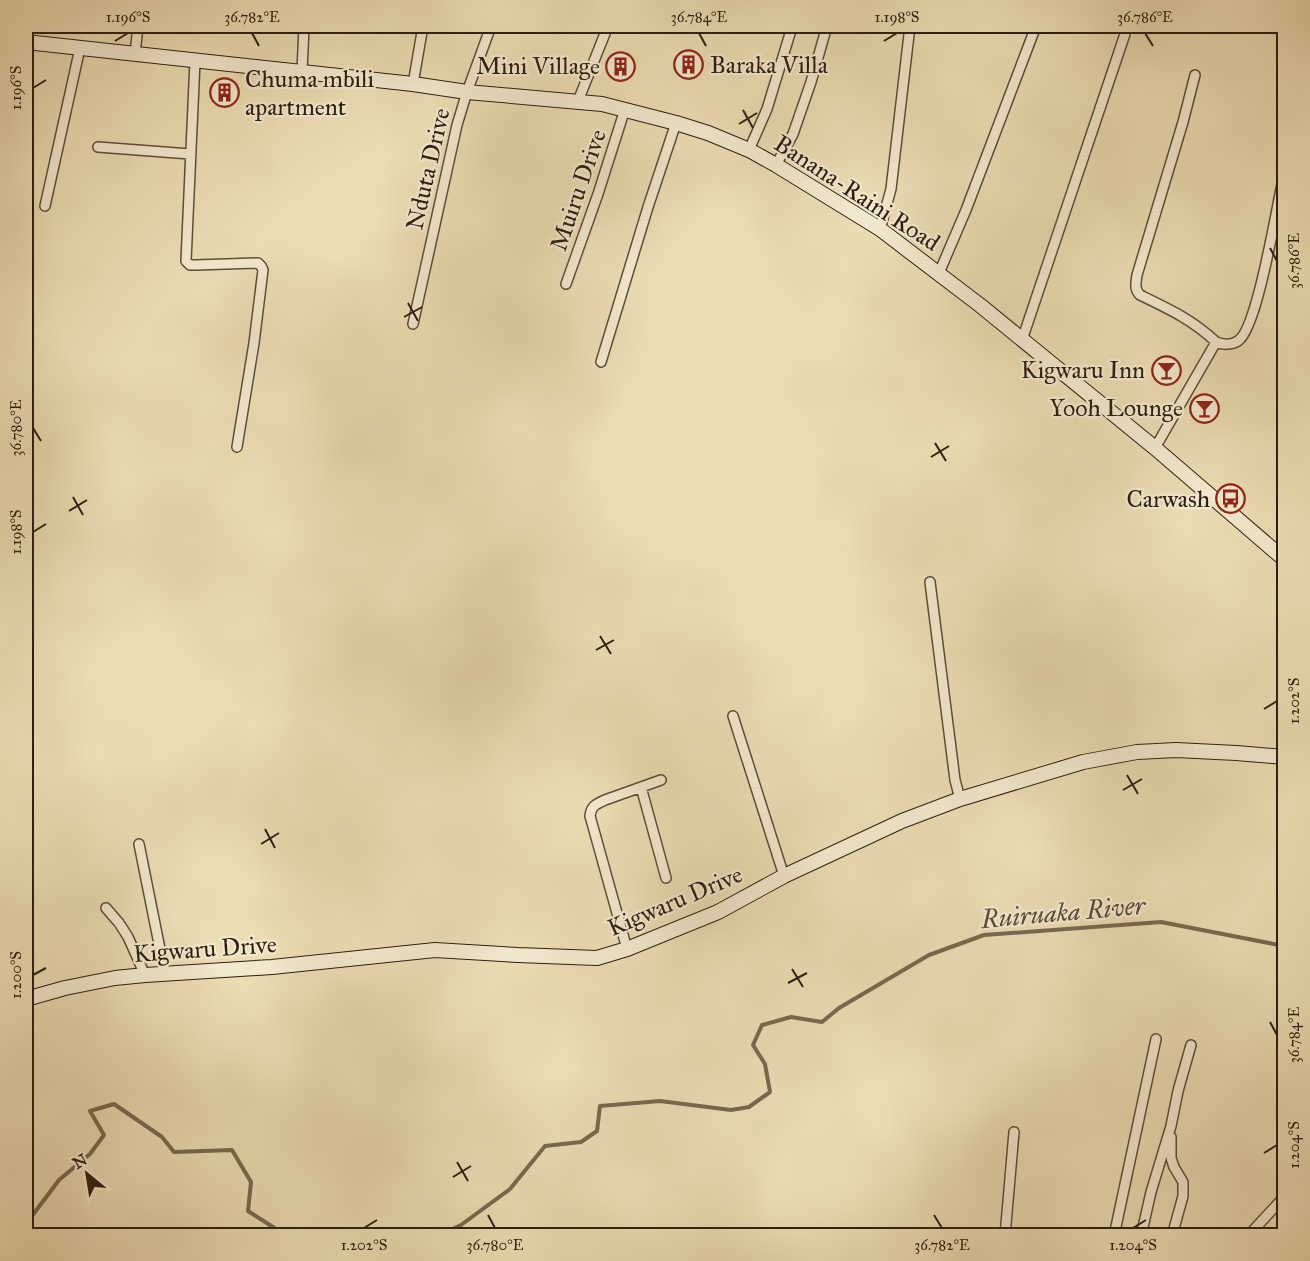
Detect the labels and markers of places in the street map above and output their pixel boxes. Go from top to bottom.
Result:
building icon: Baraka Villa [673,49,705,81]
building icon: Mini Village [605,50,637,82]
place label: Baraka Villa [710,50,829,80]
place label: Mini Village [476,51,600,81]
place label: Chuma mbili apartment [245,64,375,122]
building icon: Chuma mbili apartment [208,77,240,109]
bar icon: Kigwaru Inn [1150,354,1182,386]
place label: Kigwaru Inn [1021,355,1145,385]
bar icon: Yooh Lounge [1188,392,1220,424]
place label: Yooh Lounge [1050,393,1183,423]
bus stop icon: Carwash [1215,483,1247,515]
place label: Carwash [1126,484,1210,514]

